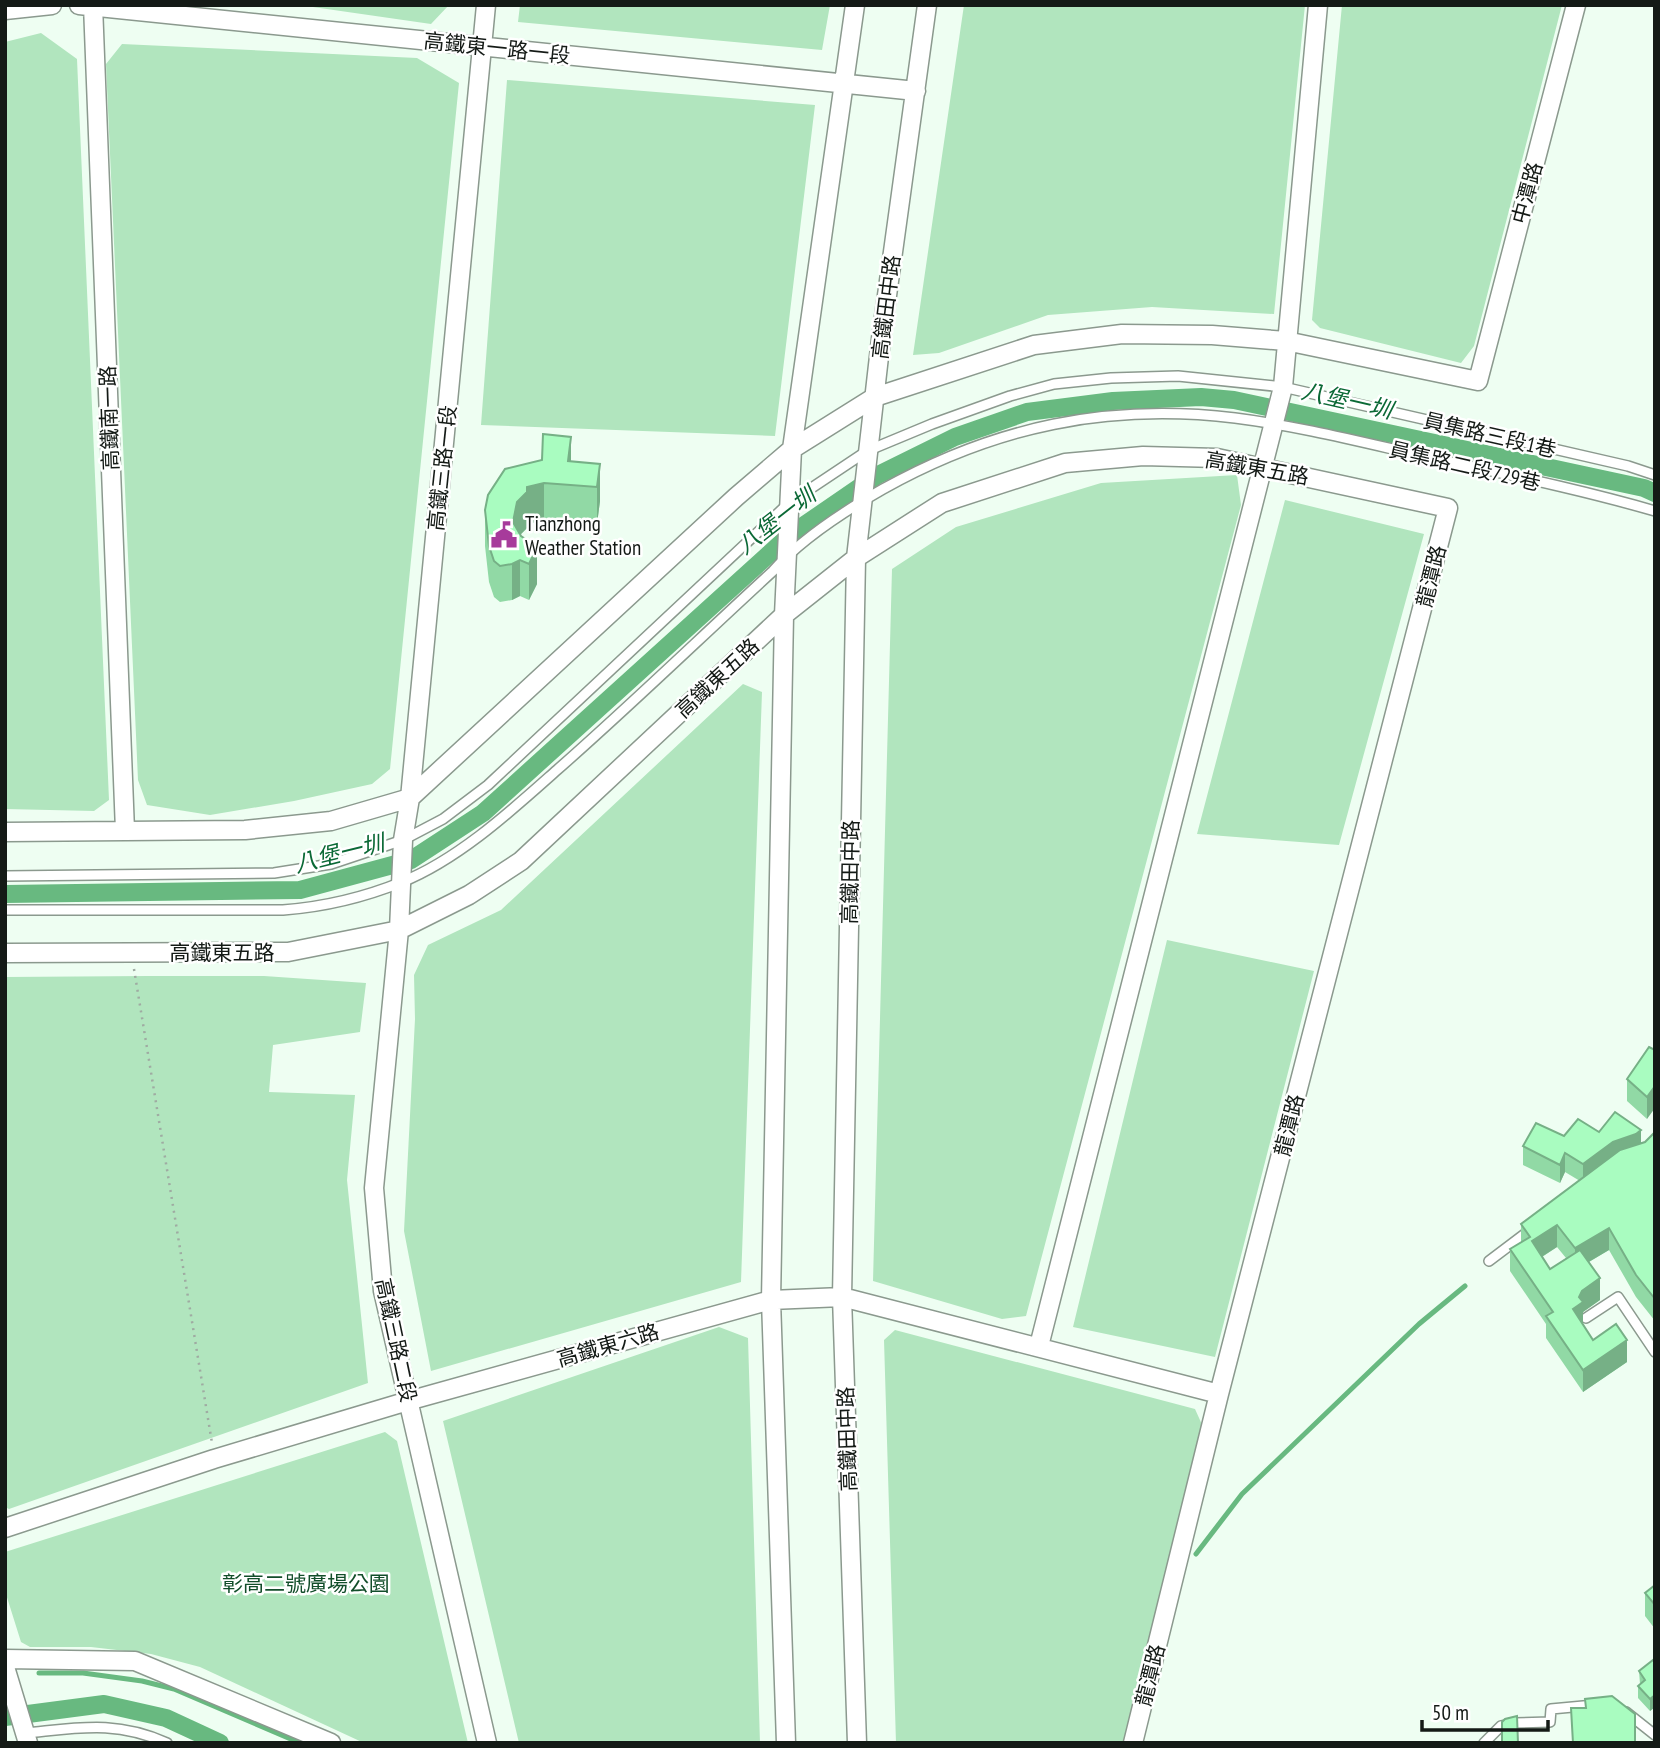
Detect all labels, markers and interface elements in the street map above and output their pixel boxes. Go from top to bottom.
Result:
street label: 高鐵東一路一段 [422,27,572,69]
street label: 中潭路 [1506,159,1548,227]
street label: 高鐵田中路 [866,253,906,361]
street label: 高鐵南一路 [94,365,124,471]
water label: 八堡一圳 [1299,376,1398,425]
street label: 高鐵三路一段 [422,404,462,532]
street label: 員集路三段1巷 [1421,407,1559,463]
street label: 員集路二段729巷 [1387,435,1543,497]
street label: 高鐵東五路 [1203,446,1311,490]
water label: 八堡一圳 [731,478,824,560]
place label: Tianzhong Weather Station [525,510,641,561]
public building icon: Tianzhong Weather Station [489,520,519,550]
street label: 龍潭路 [1410,542,1452,610]
street label: 高鐵東五路 [669,632,765,724]
street label: 高鐵田中路 [836,819,864,925]
water label: 八堡一圳 [291,827,390,878]
street label: 高鐵東五路 [170,939,275,966]
street label: 龍潭路 [1268,1091,1310,1159]
street label: 高鐵三路二段 [370,1276,422,1404]
street label: 高鐵東六路 [554,1318,662,1372]
street label: 高鐵田中路 [832,1386,862,1492]
park label: 彰高二號廣場公園 [222,1570,390,1597]
street label: 龍潭路 [1129,1641,1171,1709]
scale bar [1422,1688,1548,1732]
text: 50 m [1432,1699,1469,1726]

